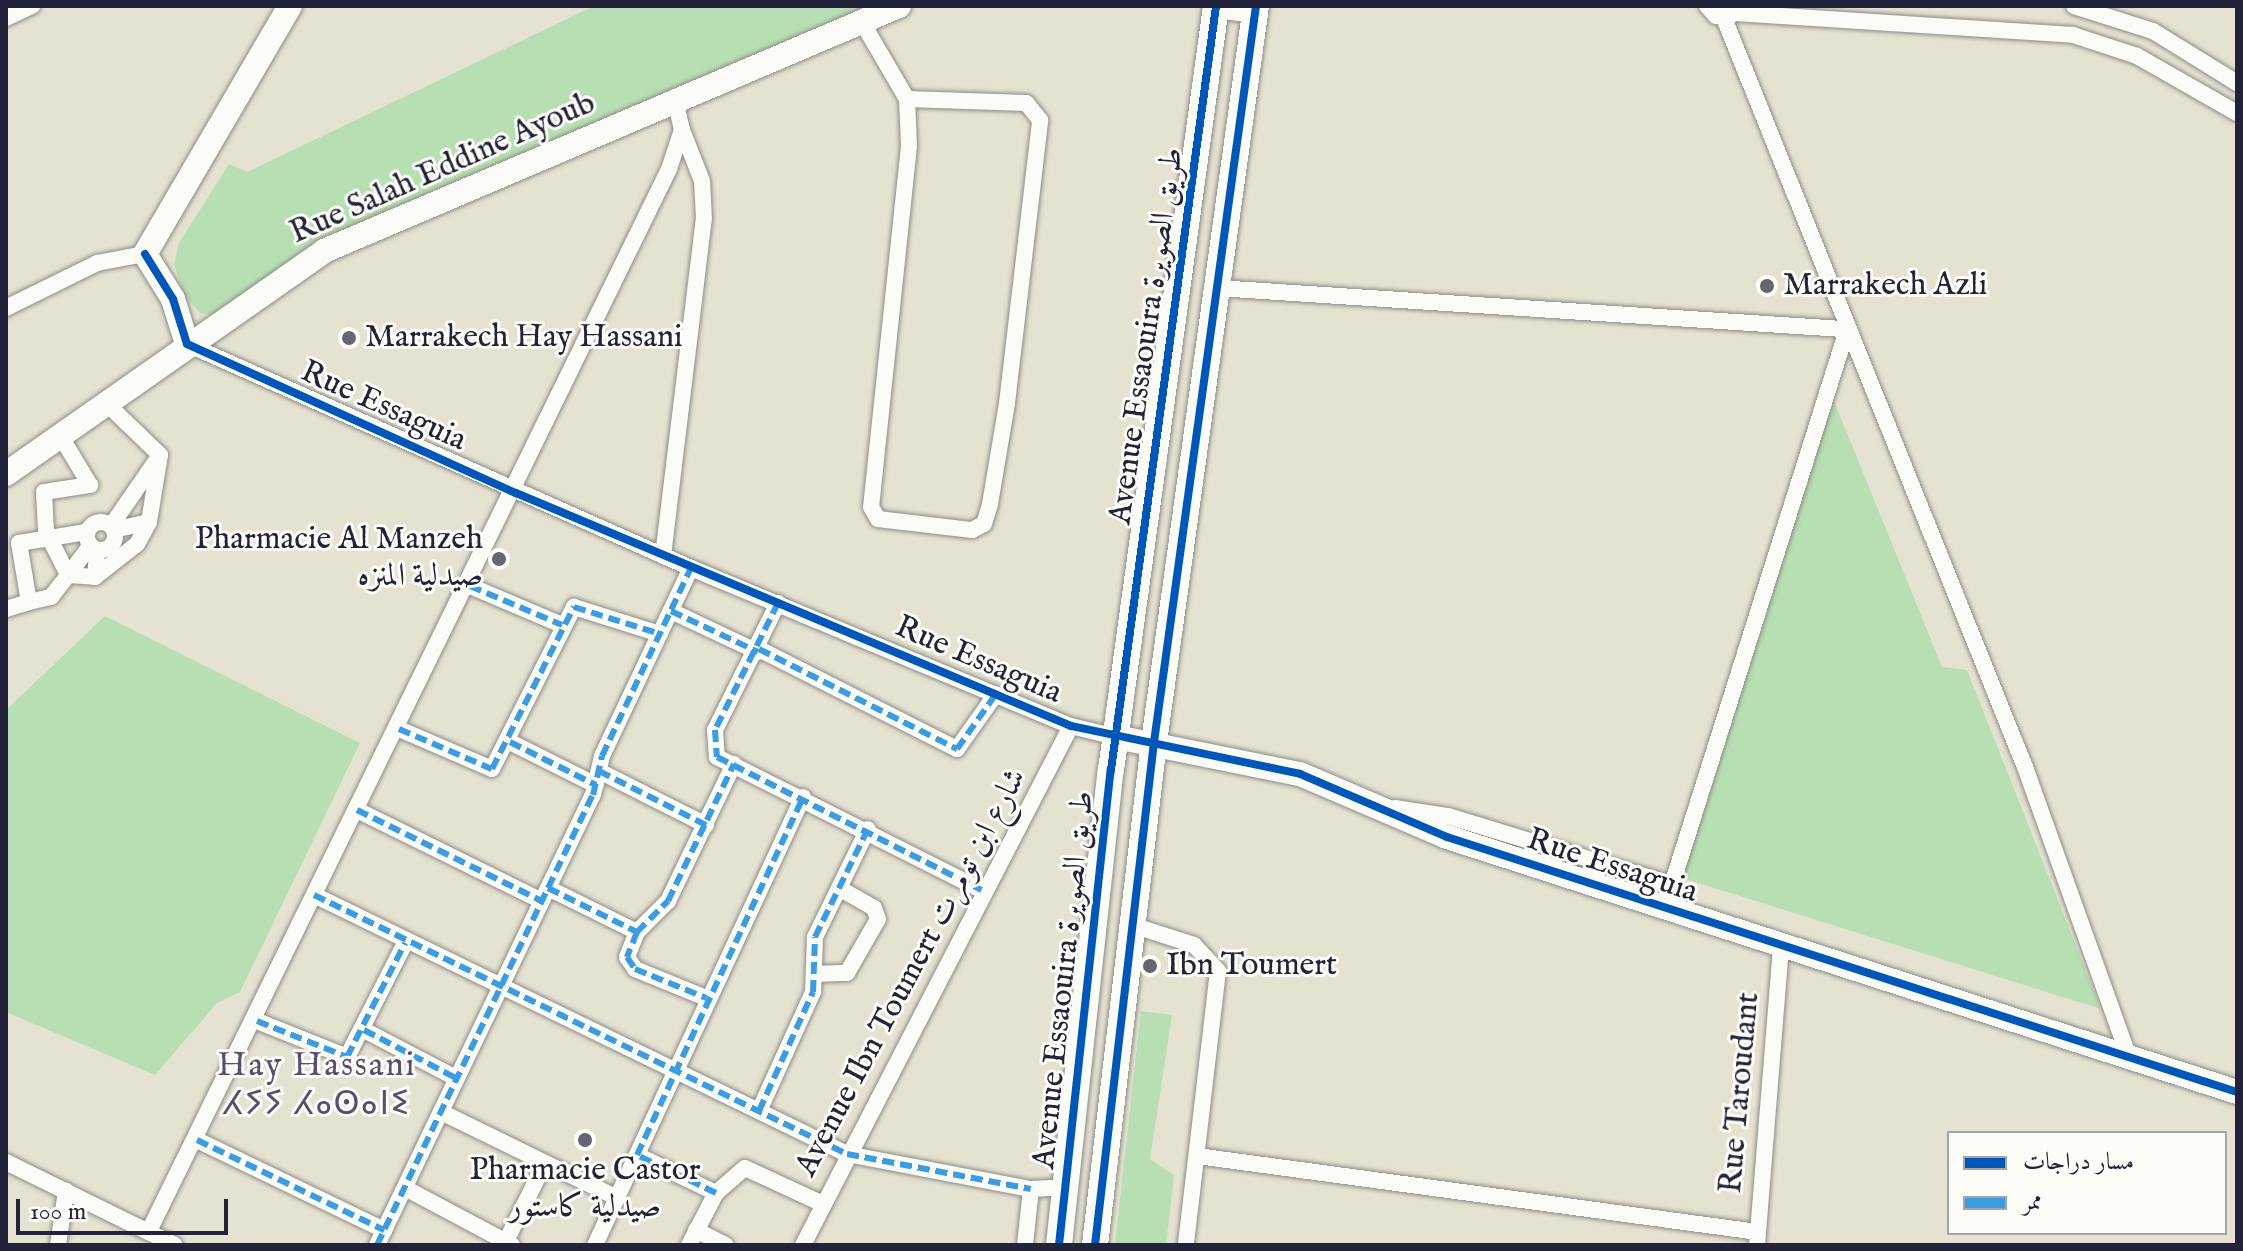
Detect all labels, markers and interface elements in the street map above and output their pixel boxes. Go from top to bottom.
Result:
street label: Rue Salah Eddine Ayoub [285,84,601,254]
street label: Avenue Essaouira طريق الصويرة [1103,145,1193,527]
place label: Marrakech Azli [1783,267,1987,305]
marker: Marrakech Azli [1758,277,1776,295]
place label: Marrakech Hay Hassani [365,319,683,357]
marker: Marrakech Hay Hassani [340,329,358,347]
street label: Rue Essaguia [294,353,472,461]
place label: Pharmacie Al Manzeh صيدلية المنزه [195,522,483,597]
marker: Pharmacie Al Manzeh صيدلية المنزه [490,550,508,568]
street label: Rue Essaguia [889,609,1067,713]
street label: Avenue Ibn Toumert شارع ابن تومرت [788,763,1036,1183]
street label: Avenue Essaouira طريق الصويرة [1026,789,1104,1171]
street label: Rue Essaguia [1522,821,1702,913]
place label: Ibn Toumert [1166,947,1337,985]
marker: Ibn Toumert [1141,957,1159,975]
street label: Rue Taroudant [1713,991,1769,1195]
district label: Hay Hassani ⵃⵢⵢ ⵃⴰⵙⴰⵏⵉ [217,1045,417,1124]
marker: Pharmacie Castor صيدلية كاستور [576,1131,594,1149]
legend [1947,1131,2227,1235]
text: مسار دراجات [2023,1147,2134,1178]
place label: Pharmacie Castor صيدلية كاستور [469,1153,701,1228]
scale bar [20,1183,232,1233]
text: ممر [2023,1187,2042,1218]
text: 100 m [30,1197,86,1228]

